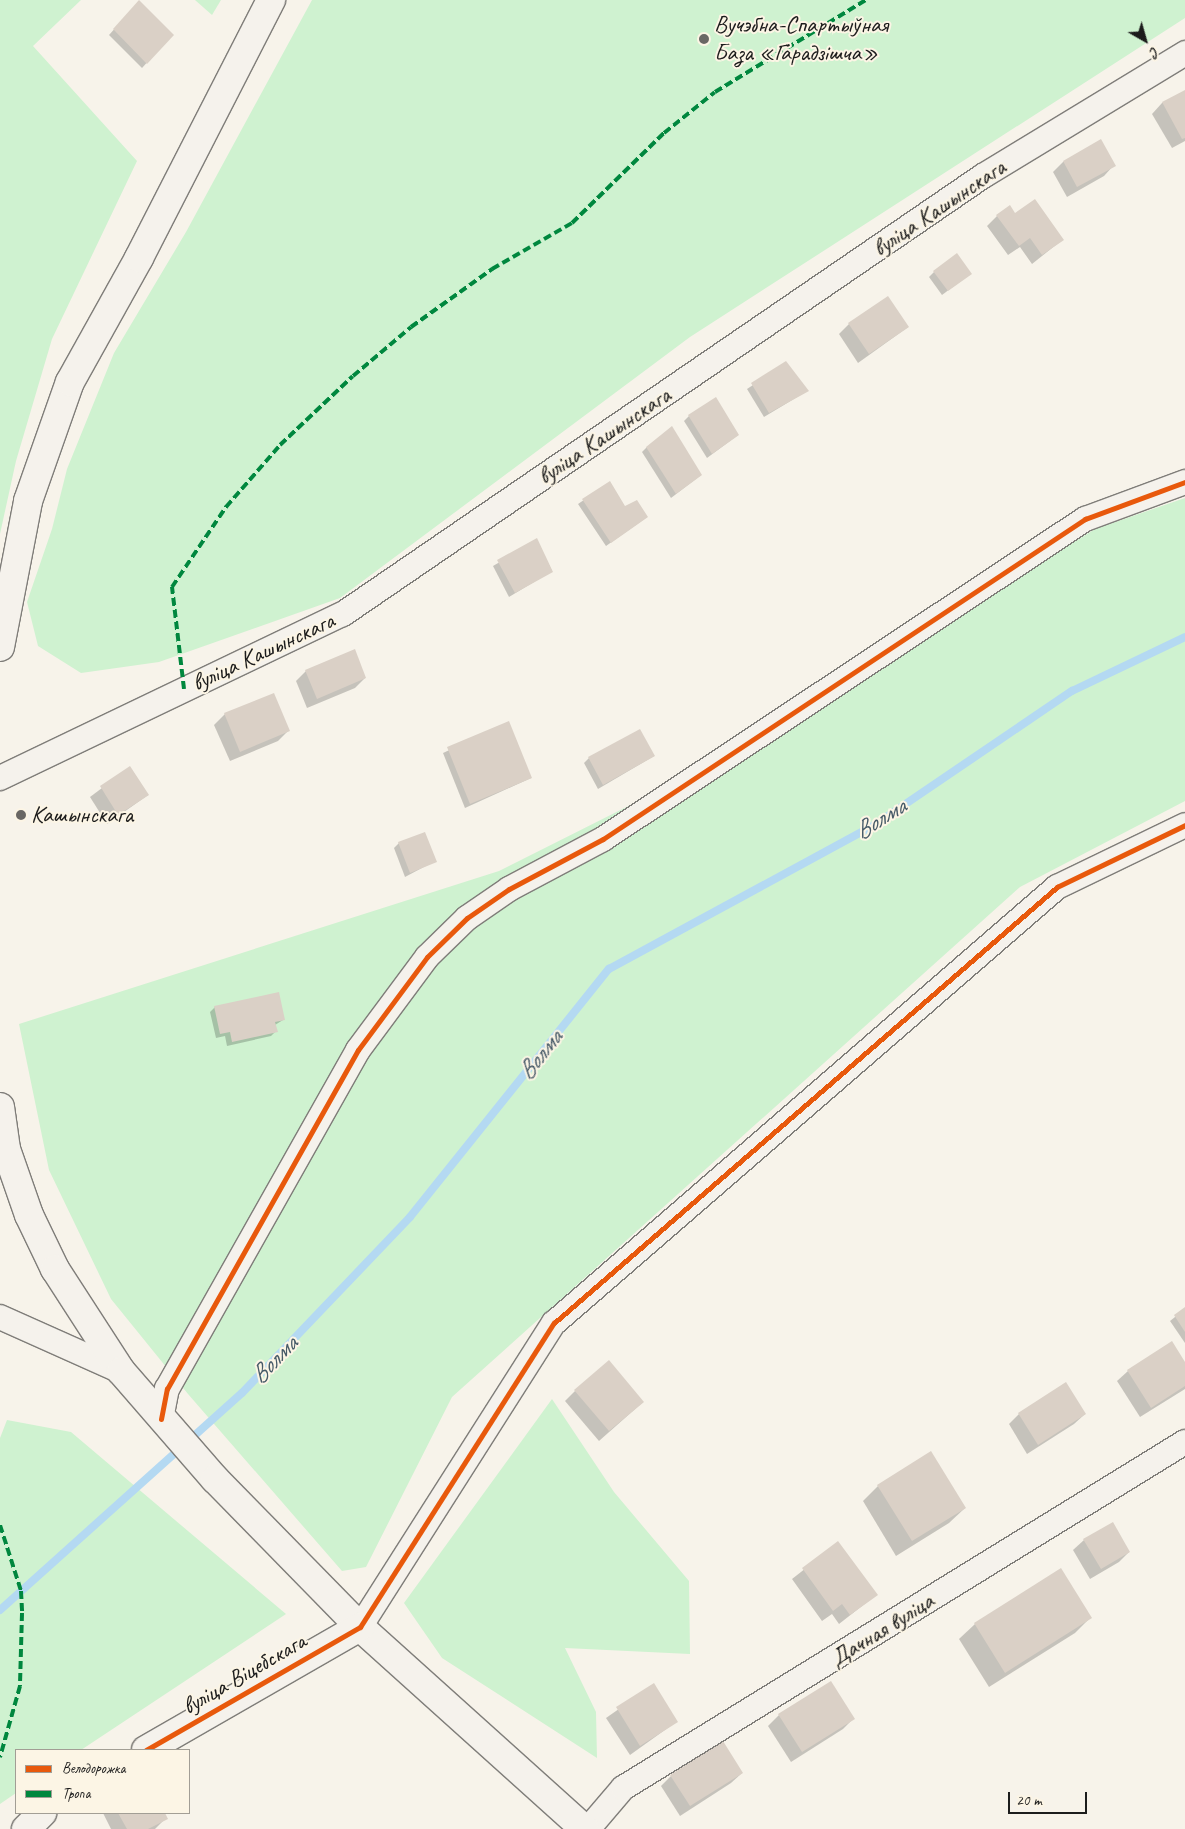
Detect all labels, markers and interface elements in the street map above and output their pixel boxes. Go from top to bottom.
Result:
place label: Вучэбна-Спартыўная База «Гарадзішча» [714,11,888,67]
north arrow [1120,15,1170,65]
marker: Вучэбна-Спартыўная База «Гарадзішча» [698,33,710,45]
text: С [1147,43,1162,61]
street label: вуліца Кашынскага [867,153,1011,263]
street label: вуліца Кашынскага [532,381,676,491]
street label: вуліца Кашынскага [187,606,339,698]
water label: Волма [849,792,911,846]
place label: Кашынскага [31,801,133,829]
marker: Кашынскага [15,809,27,821]
water label: Волма [511,1024,569,1086]
water label: Волма [244,1330,304,1390]
street label: Дачная вуліца [825,1587,939,1673]
street label: вуліца Віцебскага [177,1627,311,1721]
legend [15,1749,190,1814]
text: Велодорожка [62,1759,125,1778]
scale bar [1010,1782,1089,1814]
text: Тропа [62,1784,90,1803]
text: 20 m [1016,1791,1042,1810]

